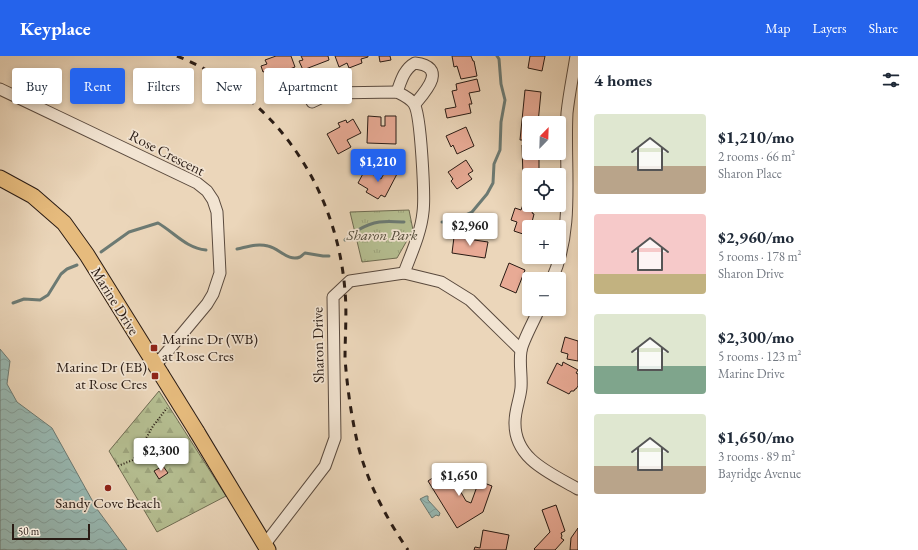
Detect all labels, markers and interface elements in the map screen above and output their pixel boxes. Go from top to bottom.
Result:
text: Keyplace [20,16,91,41]
text: Map [765,19,790,37]
text: Layers [812,19,847,37]
text: Share [869,19,898,37]
chip: Buy [12,68,62,104]
chip: Rent [70,68,125,104]
chip: Filters [133,68,194,104]
chip: New [202,68,256,104]
chip: Apartment [264,68,352,104]
text: 4 homes [594,69,652,91]
icon: filters [880,69,902,91]
north arrow [522,116,566,160]
map controls [522,116,566,316]
street label: Rose Crescent [126,125,209,180]
text: $1,210/mo [718,126,794,148]
icon: home [626,130,674,178]
text: 2 rooms · 66 m² [718,148,795,165]
pin: $1,210 [345,149,411,183]
text: $1,210 [360,153,396,170]
text: Sharon Place [718,165,782,182]
button: locate [522,168,566,212]
pin: $2,960 [437,213,503,247]
text: $2,960 [452,217,488,234]
button: + [522,220,566,264]
park label: Sharon Park [345,225,418,244]
text: $2,960/mo [718,226,794,248]
icon: home [626,230,674,278]
text: 5 rooms · 178 m² [718,248,802,265]
street label: Marine Drive [87,263,144,338]
text: Sharon Drive [718,265,784,282]
button: − [522,272,566,316]
street label: Sharon Drive [307,307,328,383]
text: $2,300/mo [718,326,794,348]
place label: Marine Dr (WB) at Rose Cres [162,329,258,365]
icon: home [626,330,674,378]
marker: Marine Dr (WB) at Rose Cres [149,343,159,353]
text: 5 rooms · 123 m² [718,348,802,365]
place label: Marine Dr (EB) at Rose Cres [56,357,147,393]
text: Marine Drive [718,365,784,382]
marker: Marine Dr (EB) at Rose Cres [150,371,160,381]
text: $1,650/mo [718,426,794,448]
icon: home [626,430,674,478]
pin: $2,300 [128,438,194,472]
text: $2,300 [143,442,179,459]
text: 3 rooms · 89 m² [718,448,795,465]
pin: $1,650 [426,463,492,497]
text: Bayridge Avenue [718,465,801,482]
text: $1,650 [441,467,477,484]
marker: Sandy Cove Beach [103,483,113,493]
place label: Sandy Cove Beach [55,493,161,512]
scale bar [12,522,90,541]
text: 50 m [18,524,39,538]

